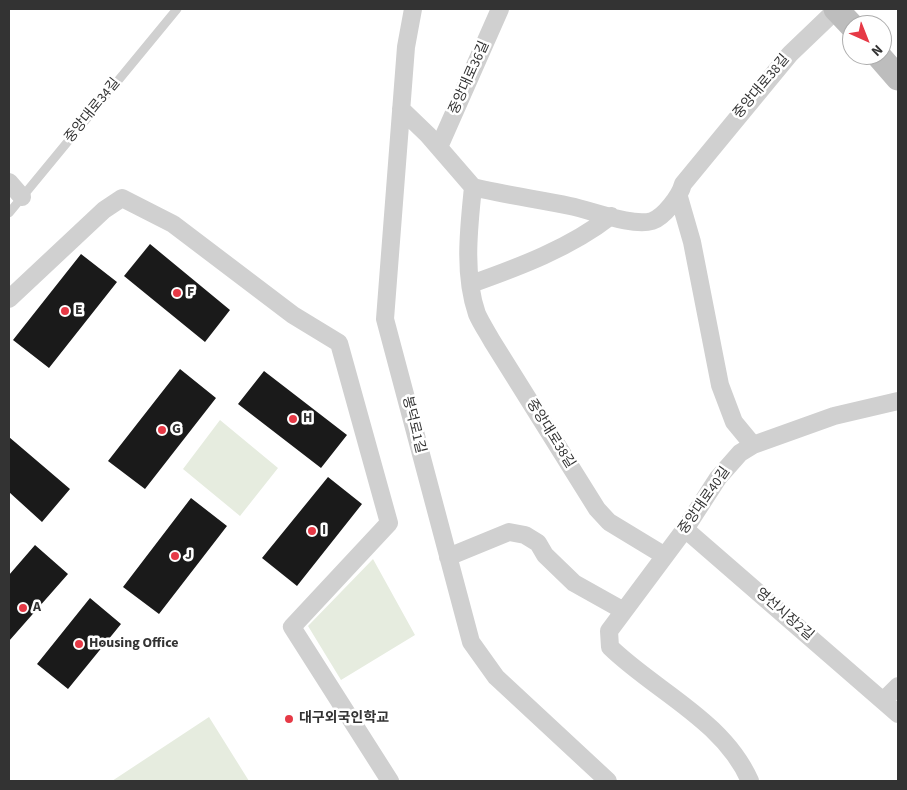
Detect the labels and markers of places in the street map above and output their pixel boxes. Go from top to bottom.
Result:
place label: F [187,285,194,301]
marker: F [171,287,183,299]
place label: E [75,303,83,319]
marker: E [59,305,71,317]
place label: H [303,411,312,427]
marker: H [287,413,299,425]
place label: G [172,422,181,438]
marker: G [156,424,168,436]
place label: I [322,523,326,539]
marker: I [306,525,318,537]
place label: J [185,548,192,564]
marker: J [169,550,181,562]
place label: A [33,600,41,616]
marker: A [17,602,29,614]
place label: Housing Office [89,636,179,652]
marker: Housing Office [73,638,85,650]
place label: 대구외국인학교 [299,711,389,727]
marker: 대구외국인학교 [283,713,295,725]

